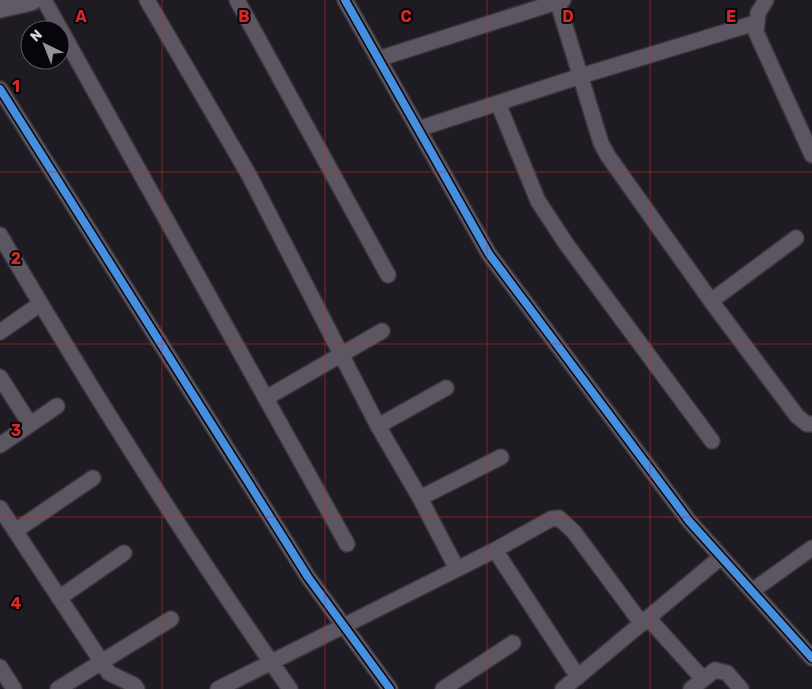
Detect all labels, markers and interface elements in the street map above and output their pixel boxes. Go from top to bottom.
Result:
text: A [75,7,87,26]
text: B [238,7,250,26]
text: C [400,7,412,26]
text: D [562,7,574,26]
text: E [726,7,736,26]
north arrow [20,20,70,70]
text: N [27,26,46,46]
text: 1 [12,77,20,96]
text: 2 [11,249,21,268]
text: 3 [11,421,21,440]
text: 4 [11,594,22,613]

